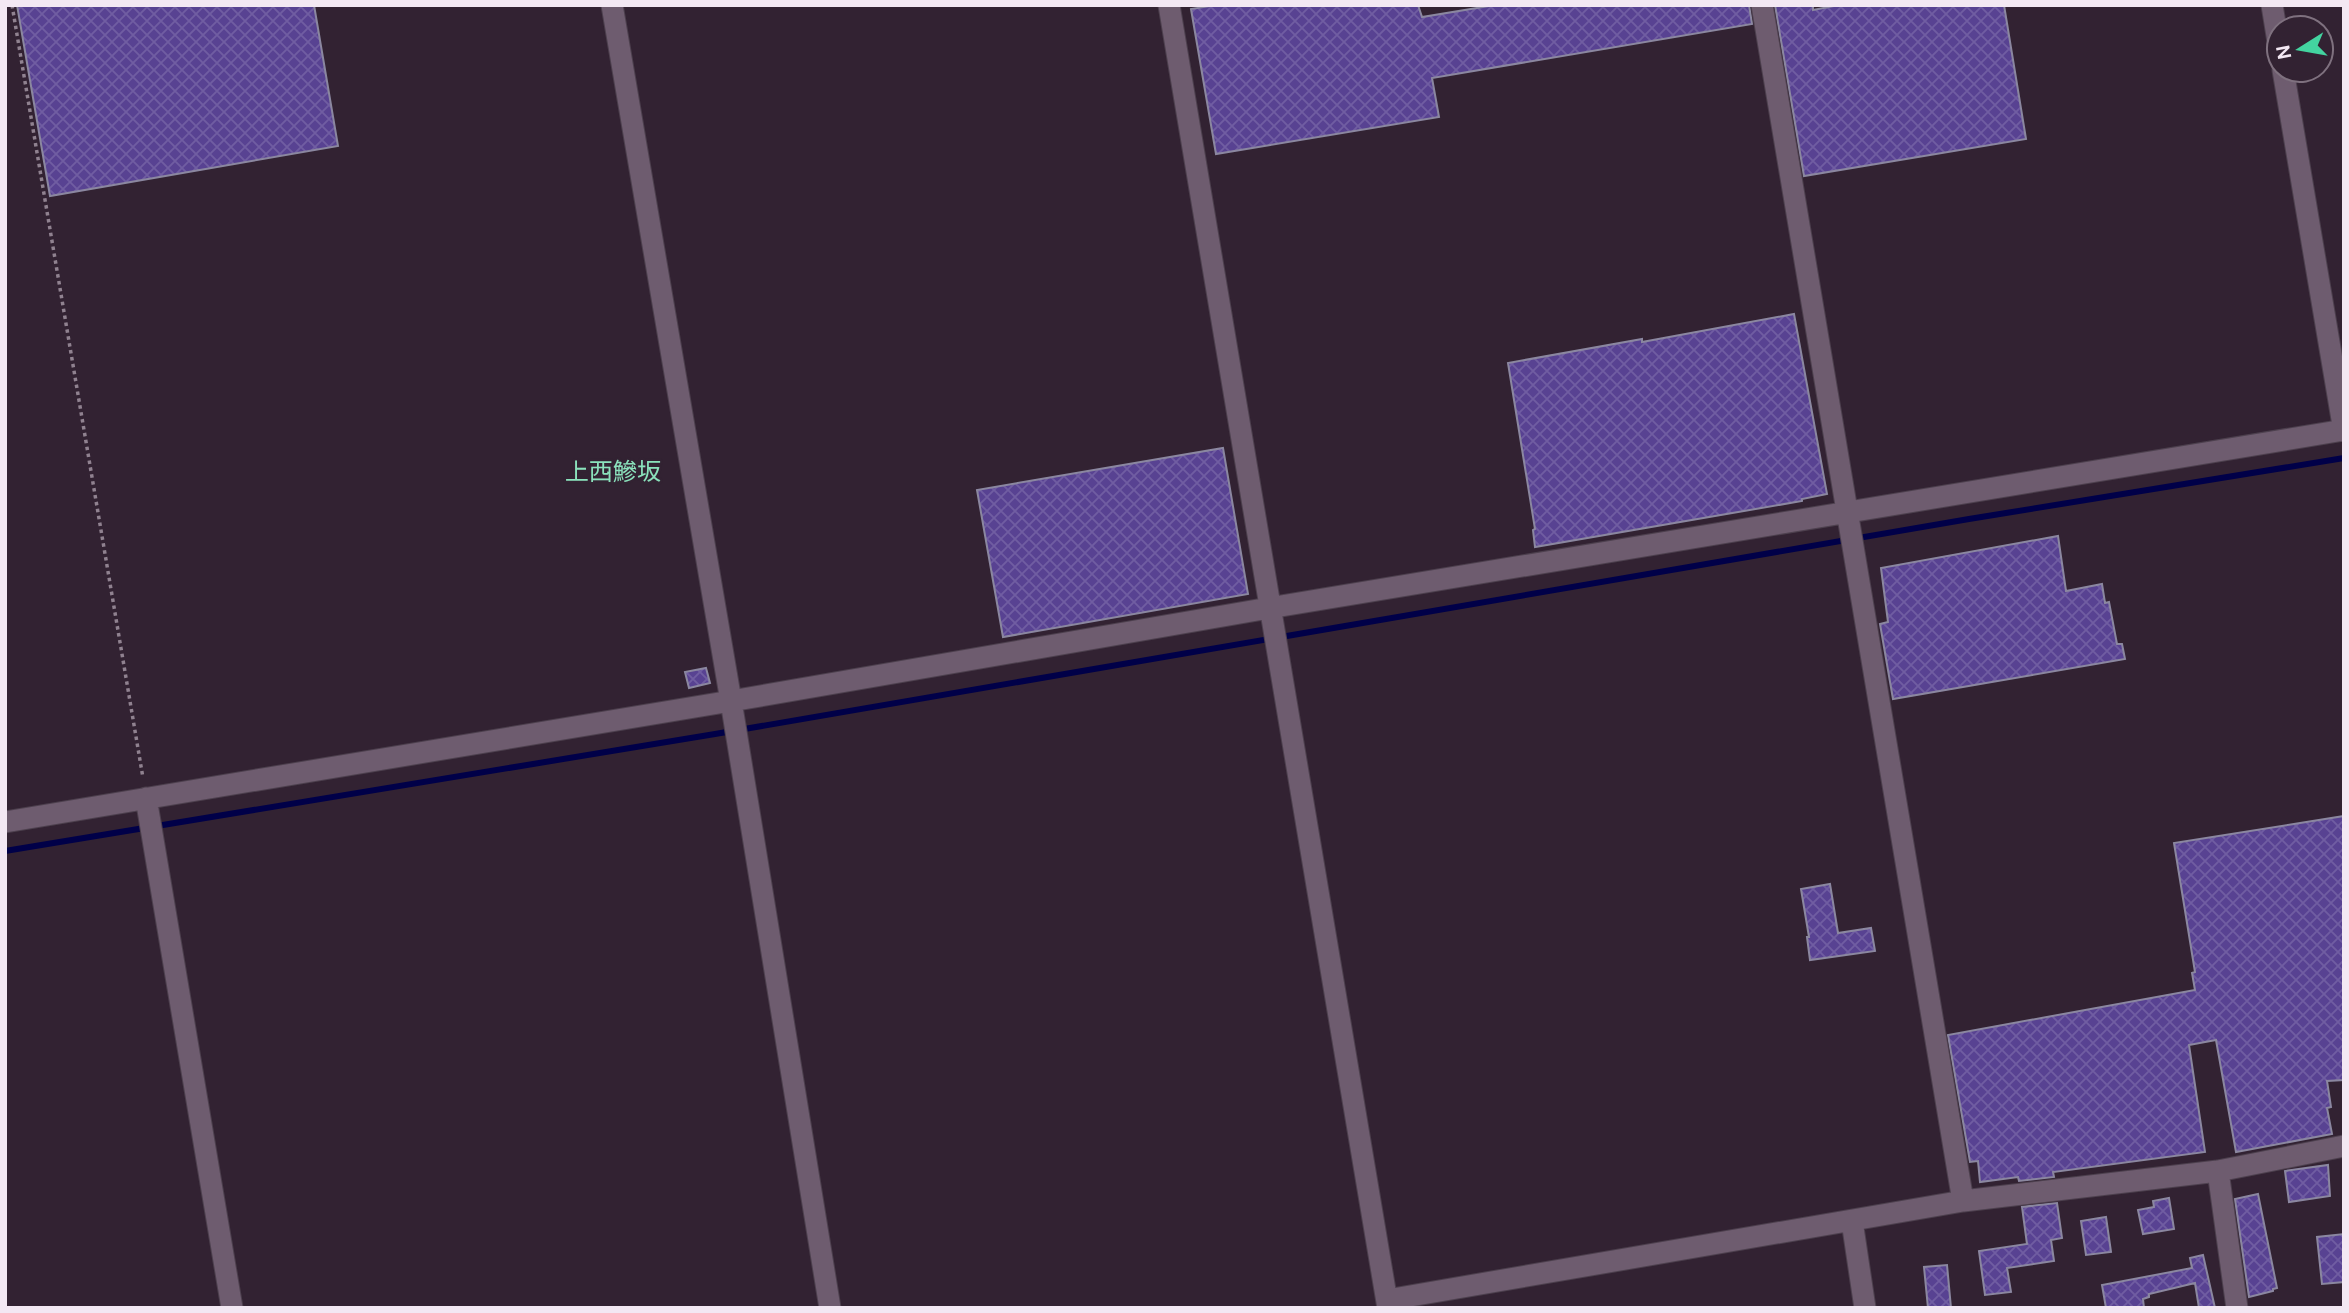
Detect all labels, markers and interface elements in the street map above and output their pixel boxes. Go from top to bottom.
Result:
north arrow [2265,14,2335,84]
text: N [2270,43,2297,61]
district label: 上西鰺坂 [565,456,661,487]

